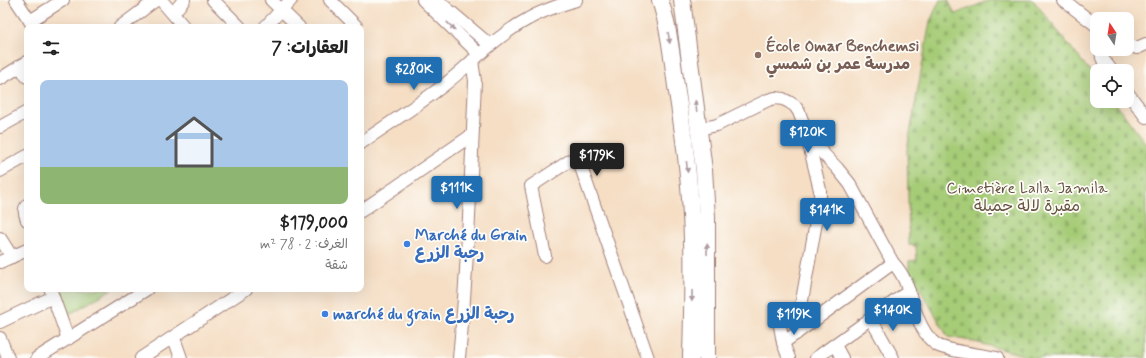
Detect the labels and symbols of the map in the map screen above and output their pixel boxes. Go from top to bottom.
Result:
north arrow [1090,12,1134,56]
one-way arrow [446,22,456,31]
one-way arrow [666,32,672,44]
place label: École Omar Benchemsi مدرسة عمر بن شمسي [766,35,919,78]
marker: École Omar Benchemsi مدرسة عمر بن شمسي [753,50,763,60]
pin: $280K [386,57,442,91]
one-way arrow [693,100,699,112]
pin: $120K [780,120,836,154]
pin: $179K [569,143,625,177]
one-way arrow [684,161,690,173]
pin: $111K [429,176,485,210]
park label: Cimetière Lalla Jamila مقبرة لالة جميلة [946,178,1108,217]
pin: $141K [799,198,855,232]
place label: Marché du Grain رحبة الزرع [415,225,527,264]
marker: Marché du Grain رحبة الزرع [402,239,412,249]
one-way arrow [704,242,710,255]
one-way arrow [689,290,696,302]
pin: $140K [865,298,921,332]
pin: $119K [766,302,822,336]
place label: marché du grain رحبة الزرع [333,304,514,327]
marker: marché du grain رحبة الزرع [320,309,330,319]

